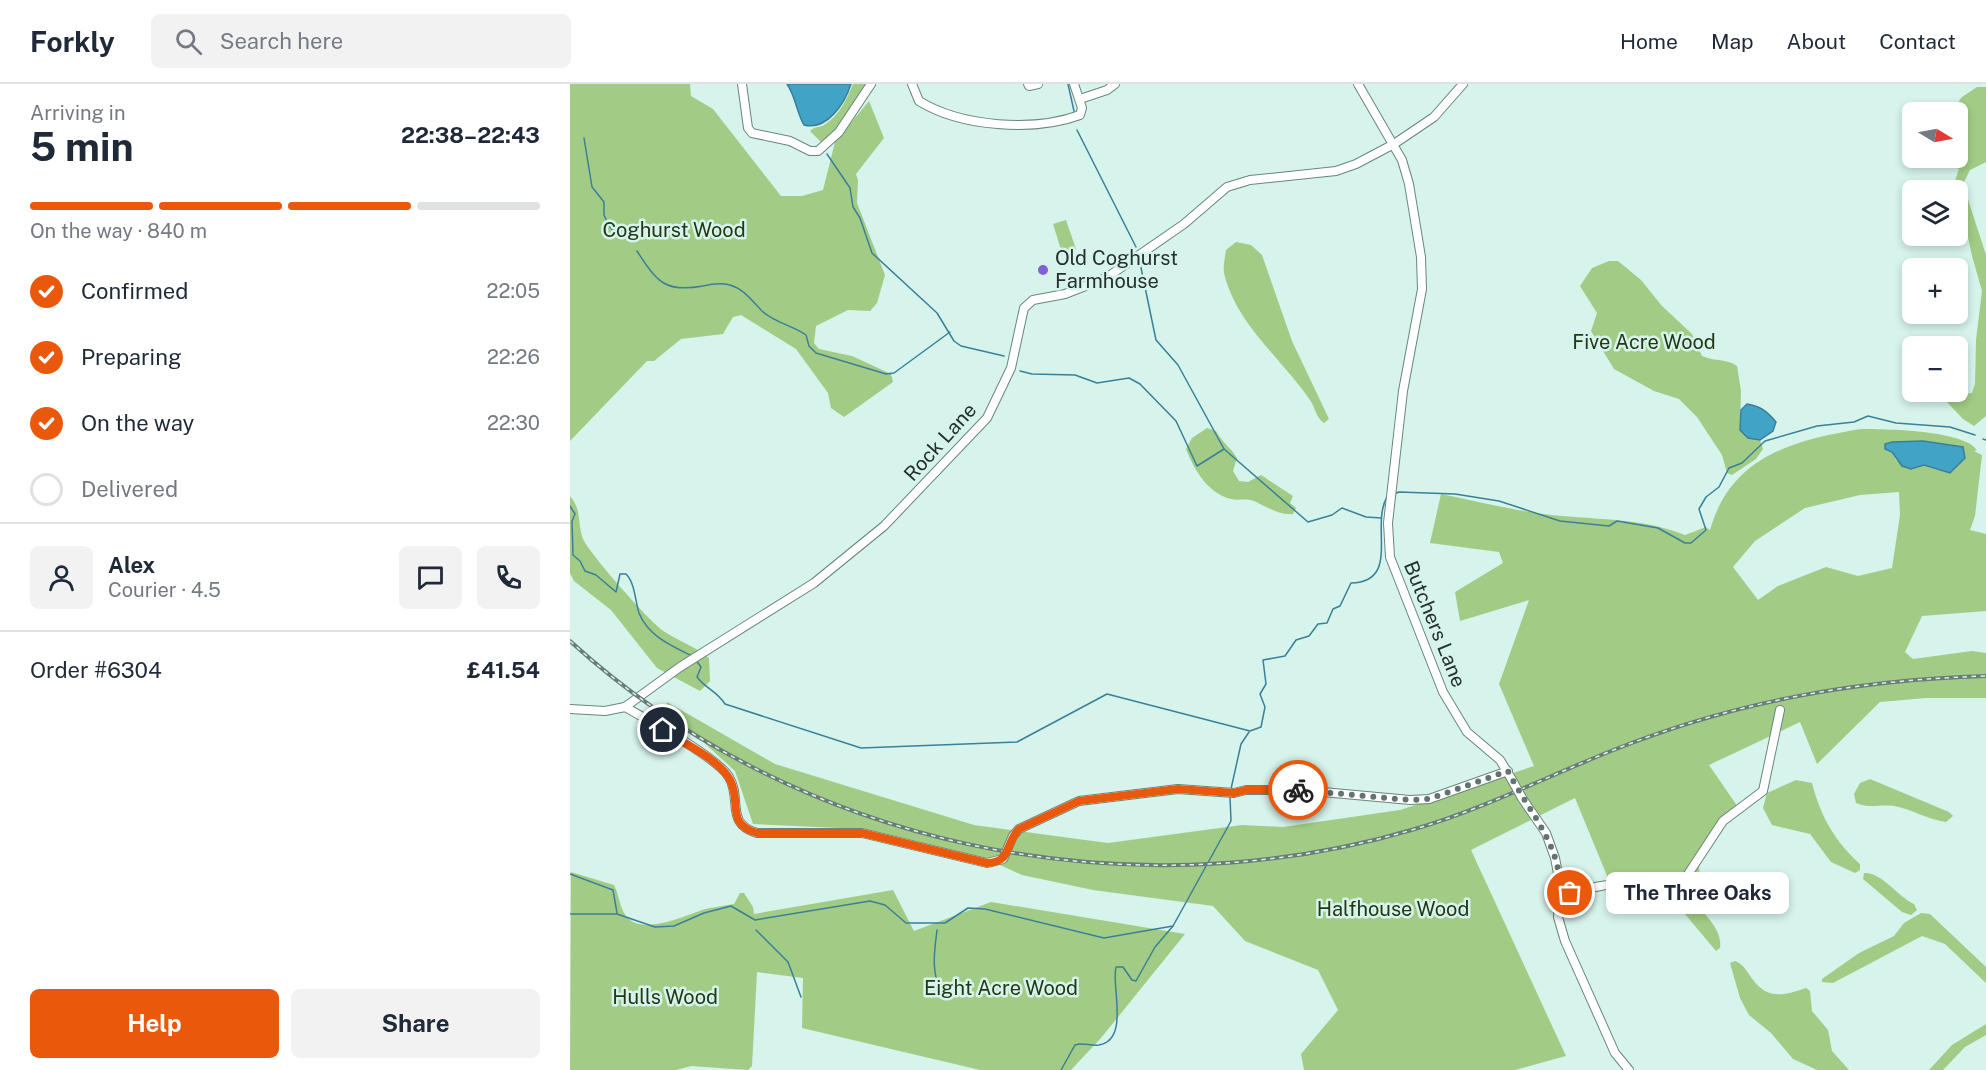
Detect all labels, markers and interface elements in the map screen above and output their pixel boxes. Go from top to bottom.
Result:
search box [151,14,571,68]
text: Forkly [30,25,115,58]
icon: search [172,25,205,58]
text: Search here [220,28,343,54]
text: Home [1620,29,1678,54]
text: Map [1711,29,1754,54]
text: About [1787,29,1846,54]
text: Contact [1879,29,1956,54]
text: Arriving in [30,101,125,125]
north arrow [1902,102,1968,168]
map controls [1902,102,1968,402]
text: 22:38–22:43 [401,122,540,148]
text: 5 min [30,124,134,170]
button: layers [1902,180,1968,246]
park label: Coghurst Wood [602,218,746,242]
text: On the way · 840 m [30,219,207,243]
place label: Old Coghurst Farmhouse [1055,246,1178,293]
button: + [1902,258,1968,324]
marker: Old Coghurst Farmhouse [1036,263,1050,277]
icon: check [30,275,63,308]
text: Confirmed [81,278,188,304]
text: 22:05 [487,279,540,303]
park label: Five Acre Wood [1572,330,1716,354]
button: − [1902,336,1968,402]
icon: check [30,341,63,374]
text: Preparing [81,344,182,370]
text: 22:26 [487,345,540,369]
street label: Rock Lane [899,398,981,486]
icon: check [30,407,63,440]
text: On the way [81,410,194,436]
text: 22:30 [487,411,540,435]
text: Delivered [81,476,178,502]
button: person [30,546,93,609]
button: chat [399,546,462,609]
button: phone [477,546,540,609]
text: Alex [108,552,155,578]
street label: Butchers Lane [1399,557,1471,691]
text: Courier · 4.5 [108,578,221,602]
text: Order #6304 [30,657,162,683]
text: £41.54 [467,657,540,683]
pin [637,704,688,755]
icon: home [646,713,679,746]
courier [1268,760,1328,820]
icon: bike [1282,774,1315,807]
pin [1544,867,1595,918]
callout: The Three Oaks [1606,872,1789,914]
icon: bag [1553,876,1586,909]
text: The Three Oaks [1624,881,1771,905]
park label: Halfhouse Wood [1317,897,1469,921]
park label: Eight Acre Wood [924,976,1078,1000]
park label: Hulls Wood [612,985,718,1009]
button: Help [30,989,279,1058]
button: Share [291,989,540,1058]

